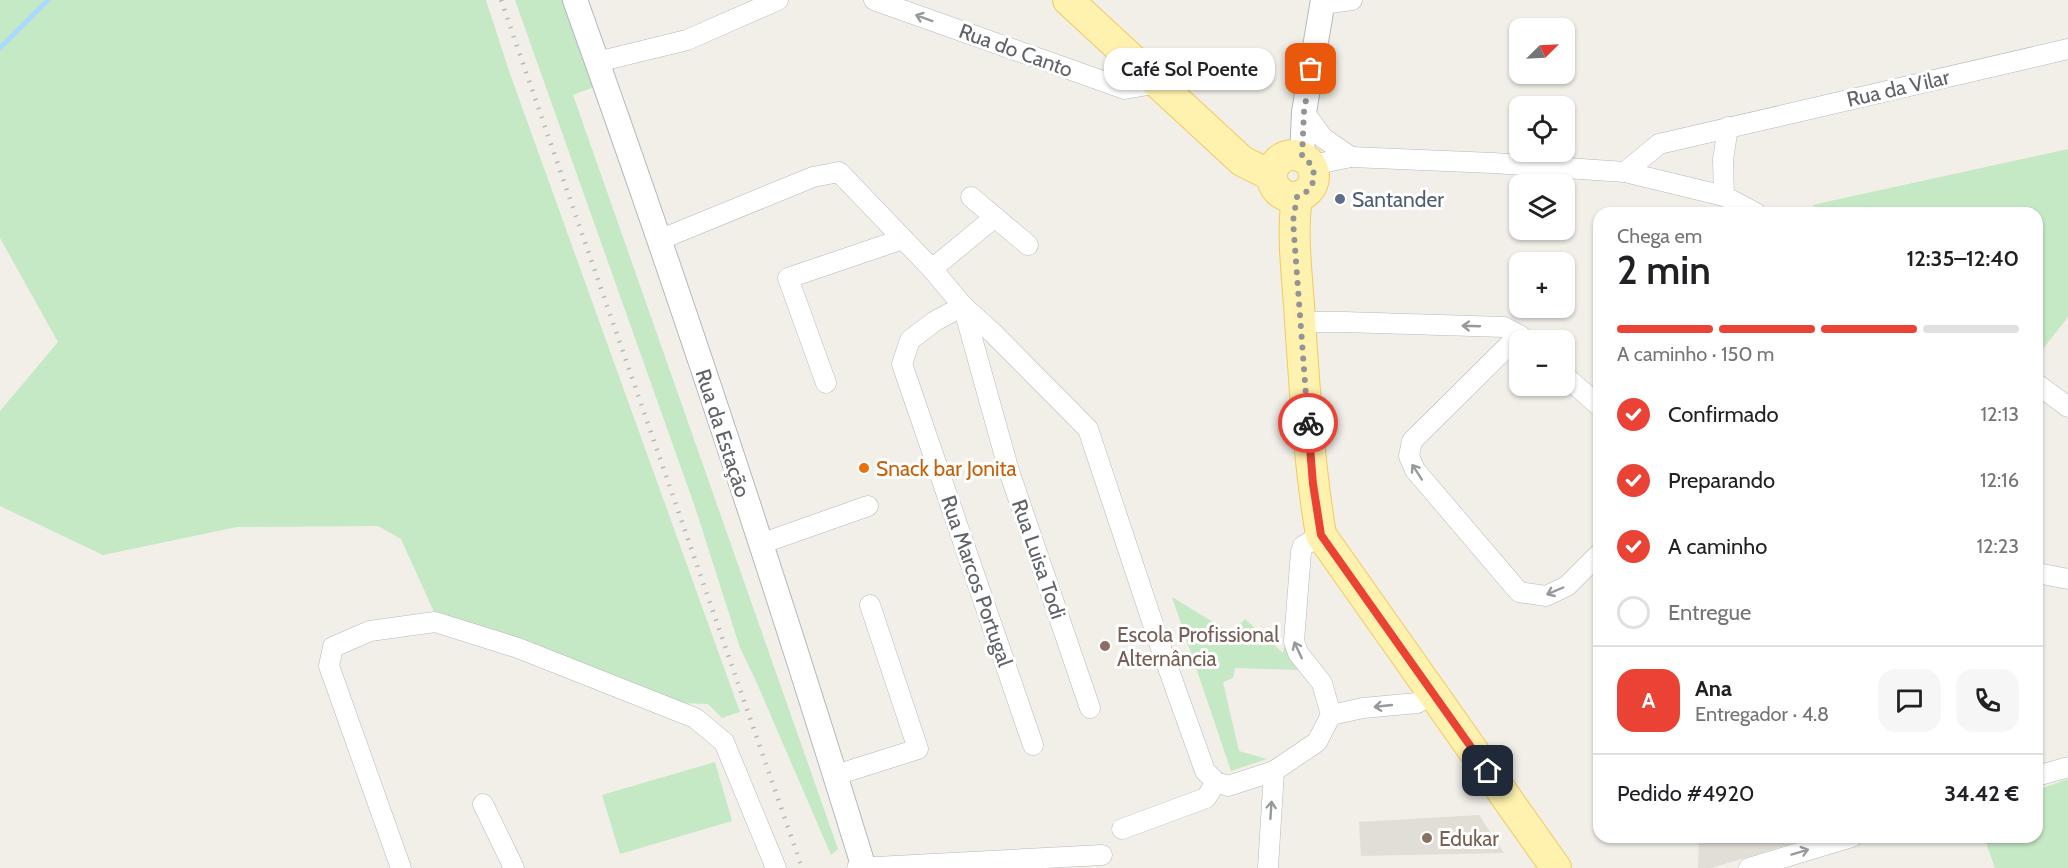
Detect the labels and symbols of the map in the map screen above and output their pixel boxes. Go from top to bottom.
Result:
one-way arrow [915,11,934,22]
street label: Rua do Canto [956,18,1076,82]
north arrow [1509,18,1575,84]
pin [1285,43,1336,94]
callout: Café Sol Poente [1104,48,1275,90]
street label: Rua da Vilar [1844,64,1952,112]
place label: Santander [1352,187,1444,212]
marker: Santander [1333,192,1347,206]
one-way arrow [1462,320,1482,331]
street label: Rua da Estação [691,366,755,500]
courier [1278,393,1338,453]
place label: Snack bar Jonita [876,456,1017,481]
marker: Snack bar Jonita [857,461,871,475]
one-way arrow [1411,463,1424,480]
street label: Rua Marcos Portugal [936,492,1018,670]
street label: Rua Luisa Todi [1007,496,1071,622]
one-way arrow [1546,587,1564,598]
place label: Escola Profissional Alternância [1117,622,1279,671]
marker: Escola Profissional Alternância [1098,639,1112,653]
one-way arrow [1292,641,1304,659]
one-way arrow [1373,701,1393,712]
pin [1462,745,1513,796]
one-way arrow [1266,800,1277,820]
place label: Edukar [1439,826,1499,851]
marker: Edukar [1420,831,1434,845]
one-way arrow [1790,846,1809,857]

